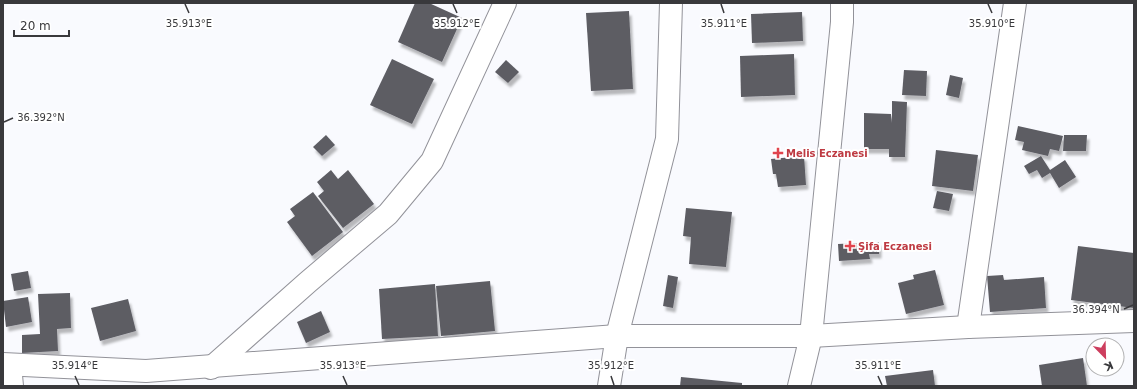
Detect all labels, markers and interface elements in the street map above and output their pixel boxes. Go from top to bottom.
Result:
scale bar [14,12,69,38]
text: 35.913°E [166,18,212,29]
text: 35.912°E [434,18,480,29]
text: 35.911°E [701,18,747,29]
text: 35.910°E [969,18,1015,29]
text: 20 m [20,19,51,33]
text: 36.392°N [17,112,65,123]
marker: Melis Eczanesi [773,148,783,158]
place label: Melis Eczanesi [786,148,868,159]
marker: Şifa Eczanesi [845,241,855,251]
place label: Şifa Eczanesi [858,241,932,252]
text: 36.394°N [1072,304,1120,315]
north arrow [1085,337,1125,377]
text: K [1102,358,1115,374]
text: 35.914°E [52,360,98,371]
text: 35.913°E [320,360,366,371]
text: 35.912°E [588,360,634,371]
text: 35.911°E [855,360,901,371]

